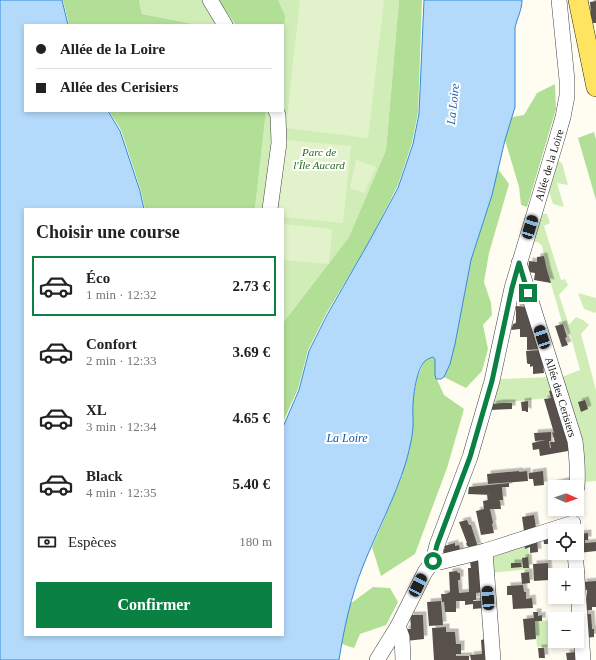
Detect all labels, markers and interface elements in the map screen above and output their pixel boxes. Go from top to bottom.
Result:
text: Allée de la Loire [60,41,165,57]
text: Allée des Cerisiers [60,79,178,95]
water label: La Loire [444,82,462,126]
street label: Allée de la Loire [532,128,566,202]
park label: Parc de l'Île Aucard [293,146,345,171]
car [521,214,539,240]
text: Choisir une course [36,222,180,242]
icon: car [38,268,74,304]
text: Éco [86,270,110,286]
text: 2.73 € [233,278,270,294]
route end [519,284,537,302]
text: 1 min · 12:32 [86,287,156,302]
car [533,324,551,350]
icon: car [38,334,74,370]
text: Confort [86,336,137,352]
text: 3.69 € [233,344,270,360]
text: 2 min · 12:33 [86,353,156,368]
street label: Allée des Cerisiers [543,356,579,438]
icon: car [38,400,74,436]
text: XL [86,402,107,418]
text: 4.65 € [233,410,270,426]
text: 3 min · 12:34 [86,419,156,434]
water label: La Loire [325,431,368,445]
icon: car [38,466,74,502]
text: Black [86,468,123,484]
text: 5.40 € [233,476,270,492]
north arrow [548,480,584,516]
map controls [548,480,584,648]
text: 4 min · 12:35 [86,485,156,500]
button: locate [548,524,584,560]
icon: cash [36,531,58,553]
text: Espèces [68,534,116,550]
text: 180 m [239,534,272,549]
route start [424,552,442,570]
button: + [548,568,584,604]
car [407,572,429,598]
button: Confirmer [36,582,272,628]
car [481,586,495,610]
button: − [548,612,584,648]

